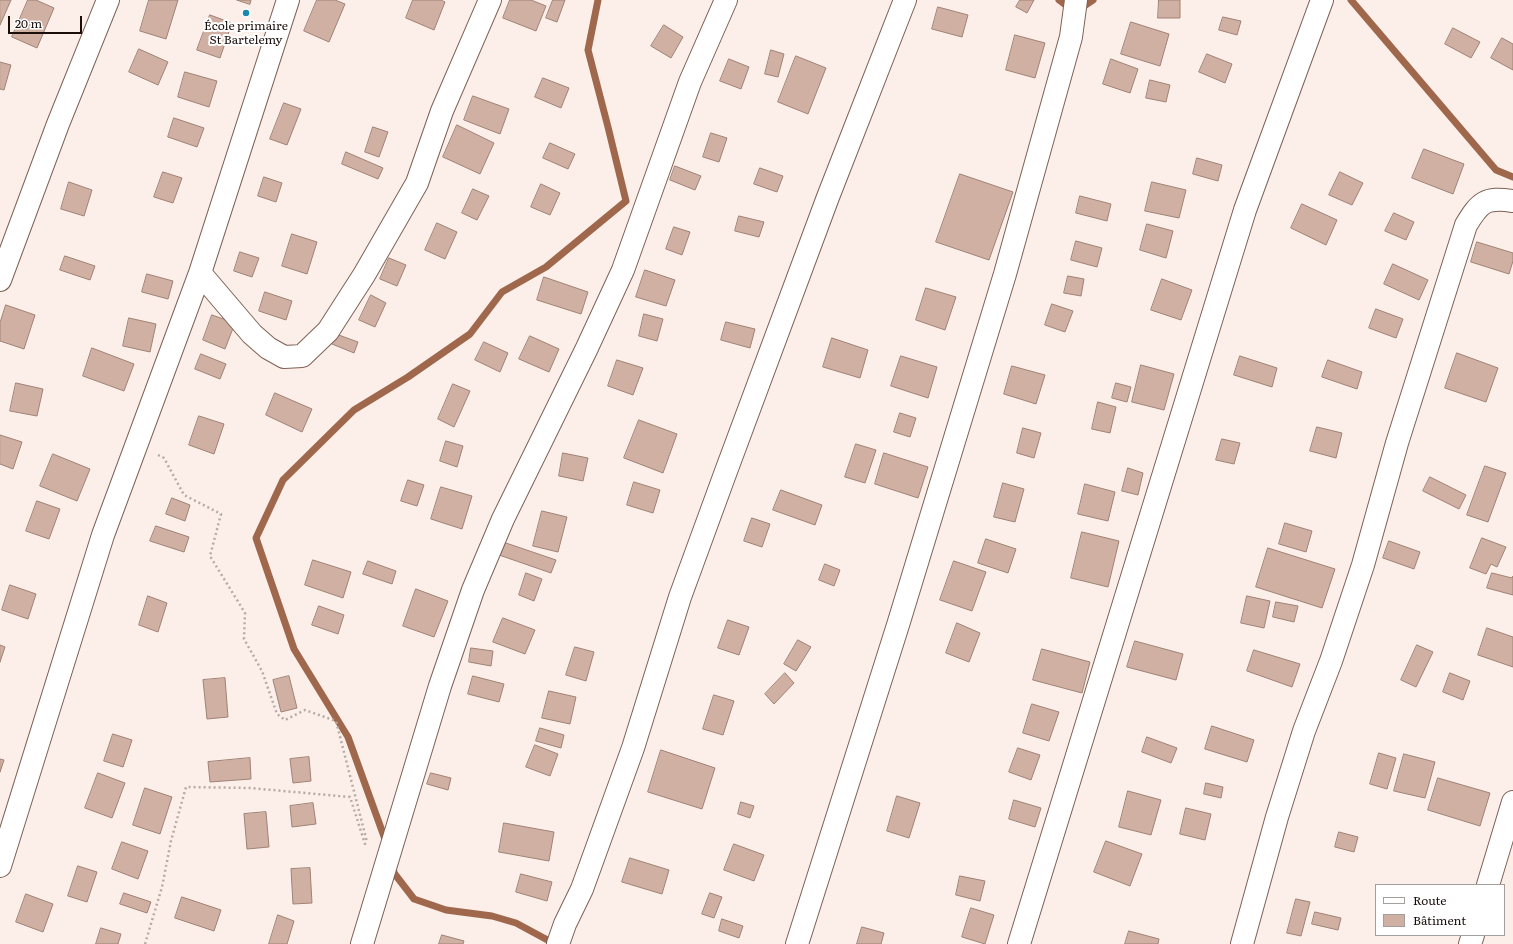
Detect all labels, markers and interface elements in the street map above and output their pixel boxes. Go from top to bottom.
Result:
scale bar [10,8,84,34]
marker: École primaire St Bartelemy [241,8,251,18]
text: 20 m [15,14,42,32]
place label: École primaire St Bartelemy [204,19,288,47]
legend [1375,884,1505,936]
text: Route [1413,891,1447,909]
text: Bâtiment [1413,911,1466,929]

